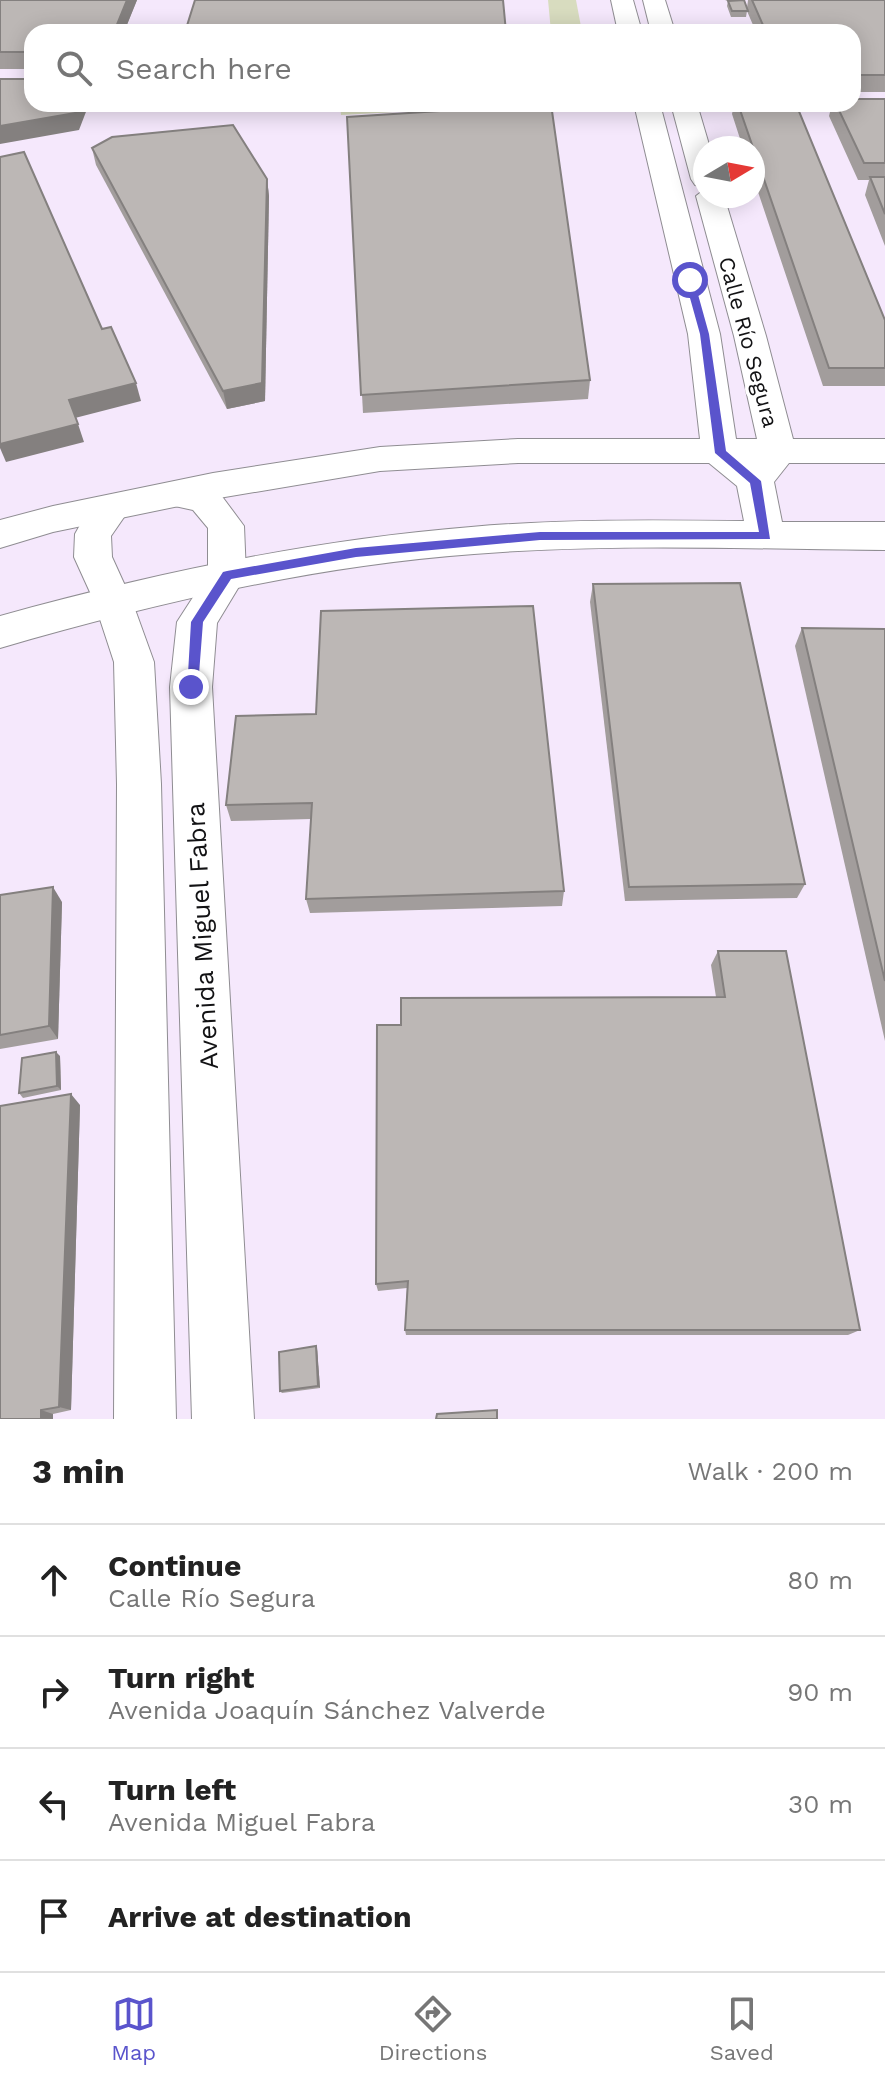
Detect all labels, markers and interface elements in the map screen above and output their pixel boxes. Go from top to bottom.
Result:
search box [24,24,861,112]
icon: search [52,46,96,90]
text: Search here [116,51,292,86]
north arrow [693,136,765,208]
street label: Calle Río Segura [714,254,783,430]
route start [672,262,708,298]
route end [173,669,209,705]
street label: Avenida Miguel Fabra [180,801,224,1070]
text: 3 min [32,1451,125,1491]
text: Walk · 200 m [687,1456,853,1486]
text: Continue [108,1548,241,1583]
icon: ahead [32,1558,76,1602]
text: 80 m [787,1565,853,1595]
text: Calle Río Segura [108,1583,315,1613]
text: Turn right [108,1660,254,1695]
icon: right [32,1670,76,1714]
text: 90 m [787,1677,853,1707]
text: Avenida Joaquín Sánchez Valverde [108,1695,546,1725]
text: Turn left [108,1772,236,1807]
icon: left [32,1782,76,1826]
text: 30 m [788,1789,853,1819]
text: Avenida Miguel Fabra [108,1807,376,1837]
icon: arrive [32,1894,76,1938]
text: Arrive at destination [108,1899,412,1934]
tab: Map [111,1992,156,2065]
tab: Directions [379,1992,487,2065]
tab: Saved [710,1992,774,2065]

